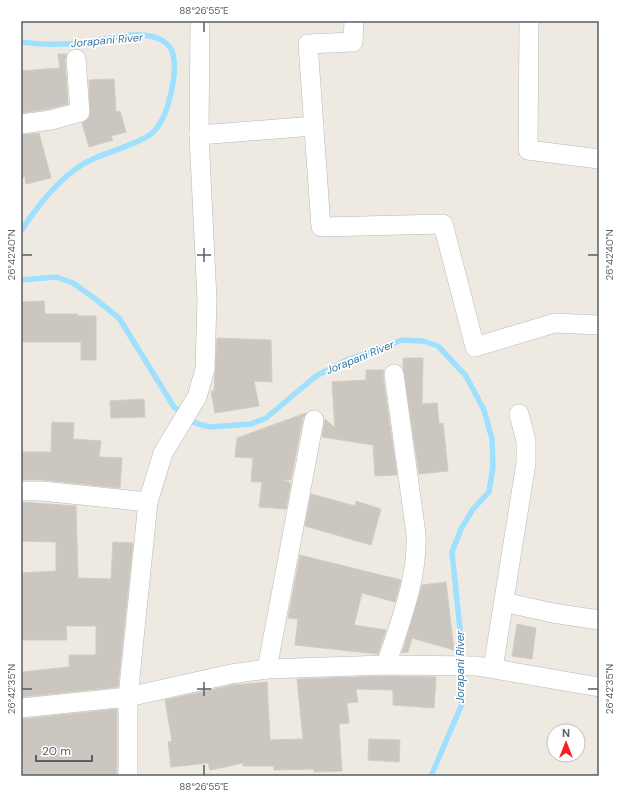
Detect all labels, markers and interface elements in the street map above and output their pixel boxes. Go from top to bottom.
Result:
text: 88°26'55"E [179,4,229,17]
water label: Jorapani River [70,30,145,50]
text: 26°42'40"N [5,229,18,281]
text: 26°42'40"N [603,229,616,281]
water label: Jorapani River [324,337,397,377]
water label: Jorapani River [453,630,467,703]
text: 26°42'35"N [5,664,18,714]
text: 26°42'35"N [603,664,616,714]
north arrow [546,723,586,763]
text: N [562,726,570,740]
scale bar [36,737,92,763]
text: 20 m [42,743,71,759]
text: 88°26'55"E [179,780,229,793]

